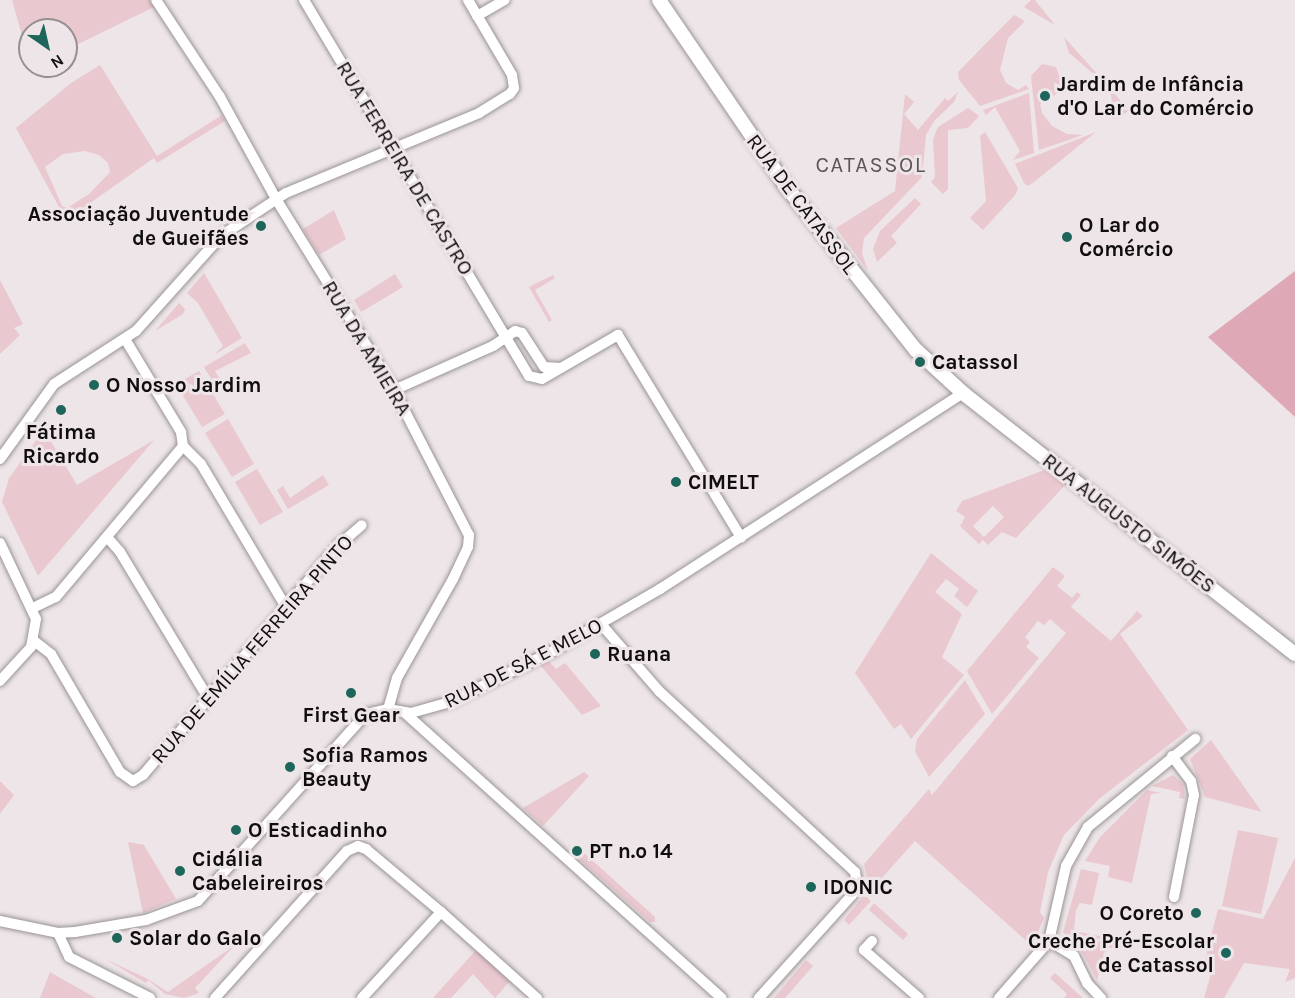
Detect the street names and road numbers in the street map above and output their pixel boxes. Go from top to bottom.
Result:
street label: RUA FERREIRA DE CASTRO [331,57,479,279]
street label: RUA DE CATASSOL [741,129,863,279]
street label: RUA DA AMIEIRA [317,276,417,420]
street label: RUA AUGUSTO SIMÕES [1037,448,1221,598]
street label: RUA DE EMÍLIA FERREIRA PINTO [146,530,358,768]
street label: RUA DE SÁ E MELO [440,612,606,714]

